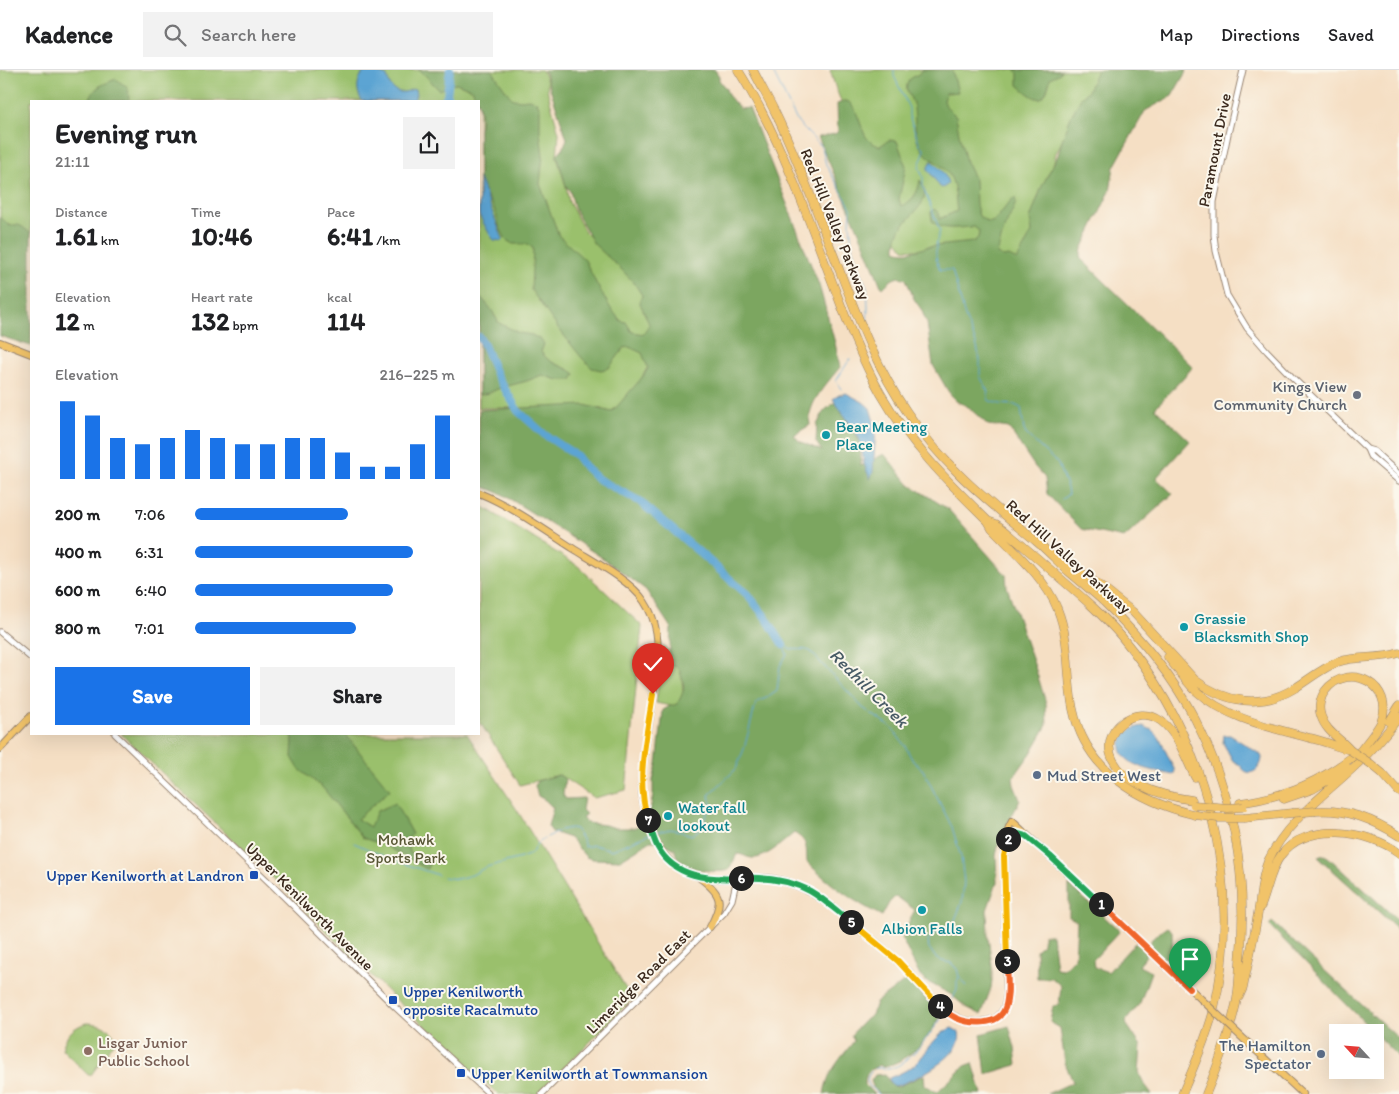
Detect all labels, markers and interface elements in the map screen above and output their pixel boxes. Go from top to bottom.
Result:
search box [143,12,493,57]
text: Kadence [25,20,113,49]
icon: search [161,21,189,49]
text: Search here [201,23,296,46]
text: Map [1160,24,1193,46]
text: Directions [1221,24,1300,46]
text: Saved [1328,24,1374,46]
street label: Paramount Drive [1194,91,1235,209]
text: Evening run [55,116,197,150]
button: share [403,117,455,169]
street label: Red Hill Valley Parkway [797,146,875,303]
text: 21:11 [55,152,90,171]
text: Distance [55,204,107,221]
text: Time [191,204,221,221]
text: Pace [327,204,355,221]
text: 1.61 [55,221,98,251]
text: 10:46 [191,221,252,251]
text: 6:41 [327,221,373,251]
text: km [98,232,119,249]
text: /km [373,232,401,249]
text: Elevation [55,289,111,306]
text: Heart rate [191,289,253,306]
text: kcal [327,289,352,306]
text: 12 [55,306,80,336]
text: 132 [191,306,229,336]
text: 114 [327,306,365,336]
text: m [80,317,95,334]
text: bpm [229,317,259,334]
text: Elevation [55,365,119,384]
text: 216–225 m [379,365,455,384]
place label: Kings View Community Church [1213,377,1347,414]
marker: Kings View Community Church [1351,389,1363,401]
place label: Bear Meeting Place [836,417,928,454]
marker: Bear Meeting Place [820,429,832,441]
street label: Red Hill Valley Parkway [1002,495,1135,618]
text: 200 m [55,505,100,524]
text: 7:06 [135,505,165,524]
text: 400 m [55,543,101,562]
text: 6:31 [135,543,164,562]
text: 600 m [55,581,100,600]
text: 6:40 [135,581,167,600]
place label: Grassie Blacksmith Shop [1194,609,1309,646]
text: 800 m [55,619,101,638]
text: 7:01 [135,619,164,638]
marker: Grassie Blacksmith Shop [1178,621,1190,633]
pin [632,643,674,694]
water label: Redhill Creek [825,644,914,733]
icon: check [639,650,667,678]
button: Save [55,667,250,725]
button: Share [260,667,455,725]
place label: Mud Street West [1047,766,1161,785]
marker: Mud Street West [1031,769,1043,781]
place label: Water fall lookout [678,798,747,835]
pin: 7 [636,808,660,832]
marker: Water fall lookout [662,810,674,822]
text: 7 [645,812,652,829]
pin: 2 [996,826,1020,852]
park label: Mohawk Sports Park [366,830,447,867]
text: 2 [1005,831,1012,848]
street label: Upper Kenilworth Avenue [242,838,378,975]
place label: Upper Kenilworth at Landron [46,866,244,885]
pin: 6 [728,866,754,890]
marker: Upper Kenilworth at Landron [248,869,260,881]
text: 6 [738,870,745,887]
pin: 1 [1088,892,1114,916]
text: 1 [1098,896,1105,913]
marker: Albion Falls [916,904,928,916]
pin: 5 [838,910,864,934]
text: 5 [848,914,855,931]
place label: Albion Falls [882,919,962,938]
street label: Limeridge Road East [582,925,695,1038]
pin [1169,938,1211,989]
icon: arrive [1176,945,1204,973]
pin: 3 [994,948,1020,974]
text: 3 [1004,953,1011,970]
place label: Upper Kenilworth opposite Racalmuto [403,982,538,1019]
marker: Upper Kenilworth opposite Racalmuto [387,994,399,1006]
pin: 4 [928,994,952,1018]
text: 4 [936,998,945,1015]
north arrow [1329,1024,1384,1079]
map controls [1329,1024,1384,1079]
place label: Lisgar Junior Public School [98,1033,190,1070]
place label: The Hamilton Spectator [1219,1036,1311,1073]
marker: Lisgar Junior Public School [82,1045,94,1057]
marker: The Hamilton Spectator [1315,1048,1327,1060]
place label: Upper Kenilworth at Townmansion [471,1064,708,1083]
marker: Upper Kenilworth at Townmansion [455,1067,467,1079]

